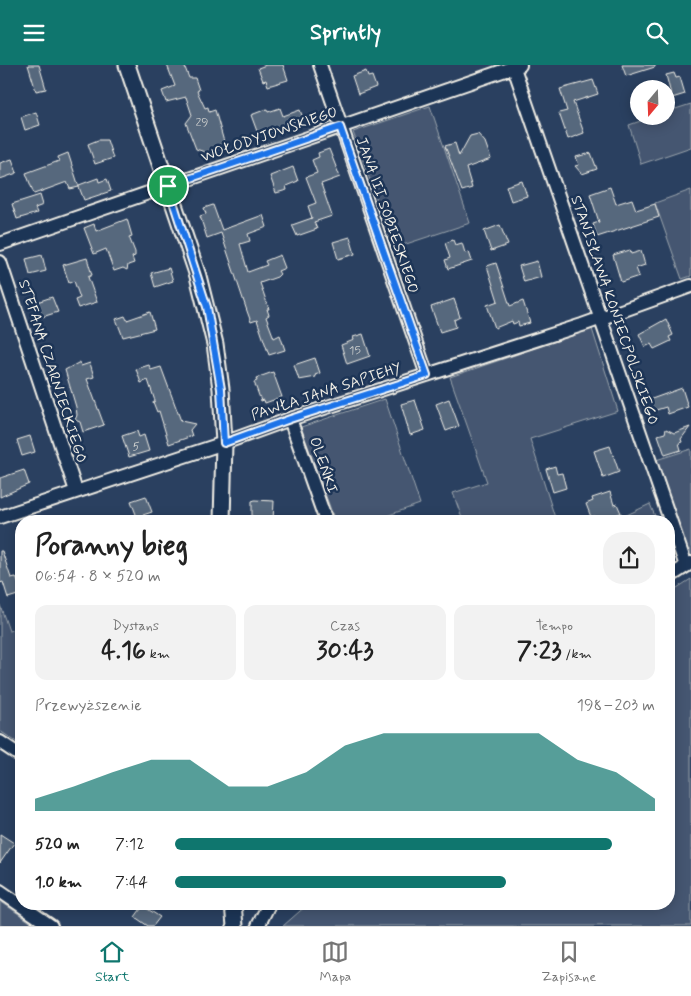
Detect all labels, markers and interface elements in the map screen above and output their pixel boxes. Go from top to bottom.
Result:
icon: menu [20,19,48,47]
text: Sprintly [310,19,381,47]
icon: search [643,19,671,47]
north arrow [630,80,675,125]
map controls [630,80,675,125]
street label: WOŁODYJOWSKIEGO [198,102,340,168]
house number: 29 [195,115,209,131]
street label: JANA III SOBIESKIEGO [351,134,423,296]
pin [147,165,189,207]
icon: arrive [154,172,182,200]
street label: STANISŁAWA KONIECPOLSKIEGO [565,193,663,428]
street label: STEFANA CZARNIECKIEGO [13,277,91,466]
house number: 15 [349,343,361,359]
street label: PAWŁA JANA SAPIEHY [249,358,404,426]
street label: OLEŃKI [304,434,342,496]
house number: 5 [132,439,140,455]
text: Poranny bieg [35,528,188,565]
button: share [603,532,655,584]
text: 06:54 · 8 × 520 m [35,566,161,587]
text: Dystans [112,617,159,635]
text: Czas [330,617,360,635]
text: Tempo [536,617,573,635]
text: 4.16 [101,635,146,668]
text: 30:43 [316,635,374,668]
text: 7:23 [517,635,562,668]
text: km [146,645,170,663]
text: /km [562,645,592,663]
text: Przewyższenie [35,695,142,716]
text: 198–203 m [577,695,655,716]
text: 520 m [35,834,80,855]
text: 7:12 [115,834,145,855]
text: 1.0 km [35,872,82,893]
text: 7:44 [115,872,148,893]
tab: Start [95,938,130,986]
tab: Mapa [319,938,351,986]
tab: Zapisane [541,938,596,986]

